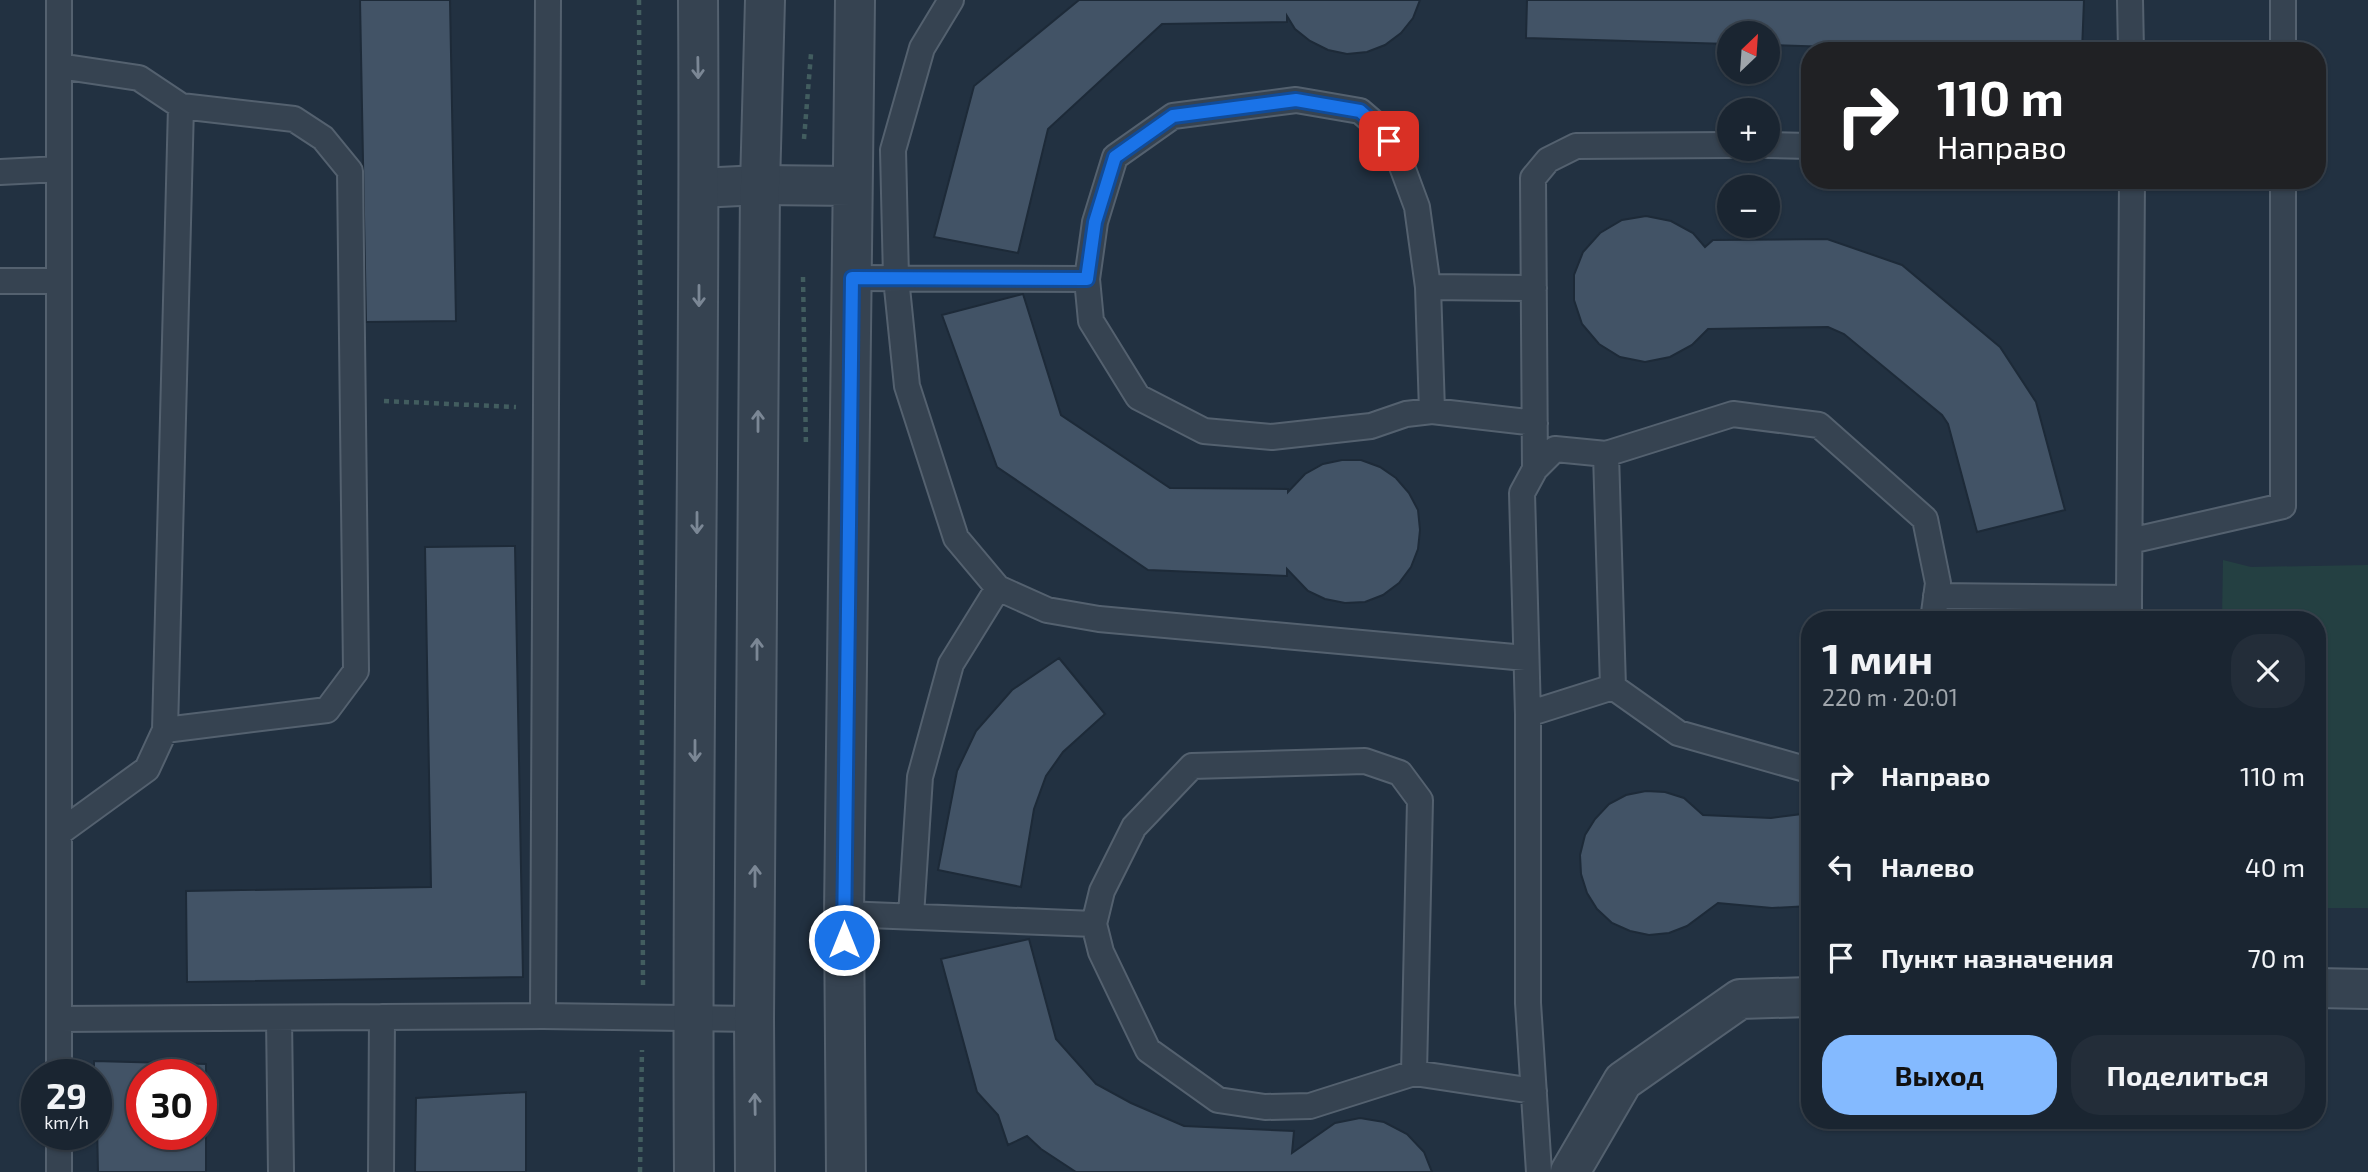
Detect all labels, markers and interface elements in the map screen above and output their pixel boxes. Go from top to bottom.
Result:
north arrow [1717,21,1780,84]
map controls [1717,21,1780,238]
one-way arrow [691,56,705,79]
text: 110 m [1937,67,2064,126]
icon: right [1822,70,1913,161]
button: + [1717,98,1780,161]
pin [1359,111,1419,171]
icon: arrive [1370,122,1408,160]
text: Направо [1937,127,2067,165]
button: − [1717,175,1780,238]
one-way arrow [692,284,706,307]
one-way arrow [751,410,765,433]
one-way arrow [690,511,704,534]
text: 1 мин [1822,632,1933,682]
button: close [2231,634,2305,708]
one-way arrow [750,638,763,661]
text: 220 m · 20:01 [1822,683,1958,711]
one-way arrow [688,739,702,762]
icon: right [1822,757,1860,795]
text: Направо [1881,760,1990,791]
text: 110 m [2240,760,2305,791]
icon: left [1822,848,1860,886]
text: Налево [1881,851,1974,882]
text: 40 m [2245,851,2305,882]
one-way arrow [748,865,762,888]
position arrow [807,903,881,977]
icon: arrive [1822,939,1860,977]
text: Пункт назначения [1881,942,2114,973]
text: 70 m [2247,942,2305,973]
button: Выход [1822,1035,2057,1115]
button: Поделиться [2071,1035,2305,1115]
speed limit sign: 30 [126,1059,217,1150]
text: 29 [46,1074,87,1116]
one-way arrow [748,1093,762,1116]
text: km/h [44,1111,89,1133]

